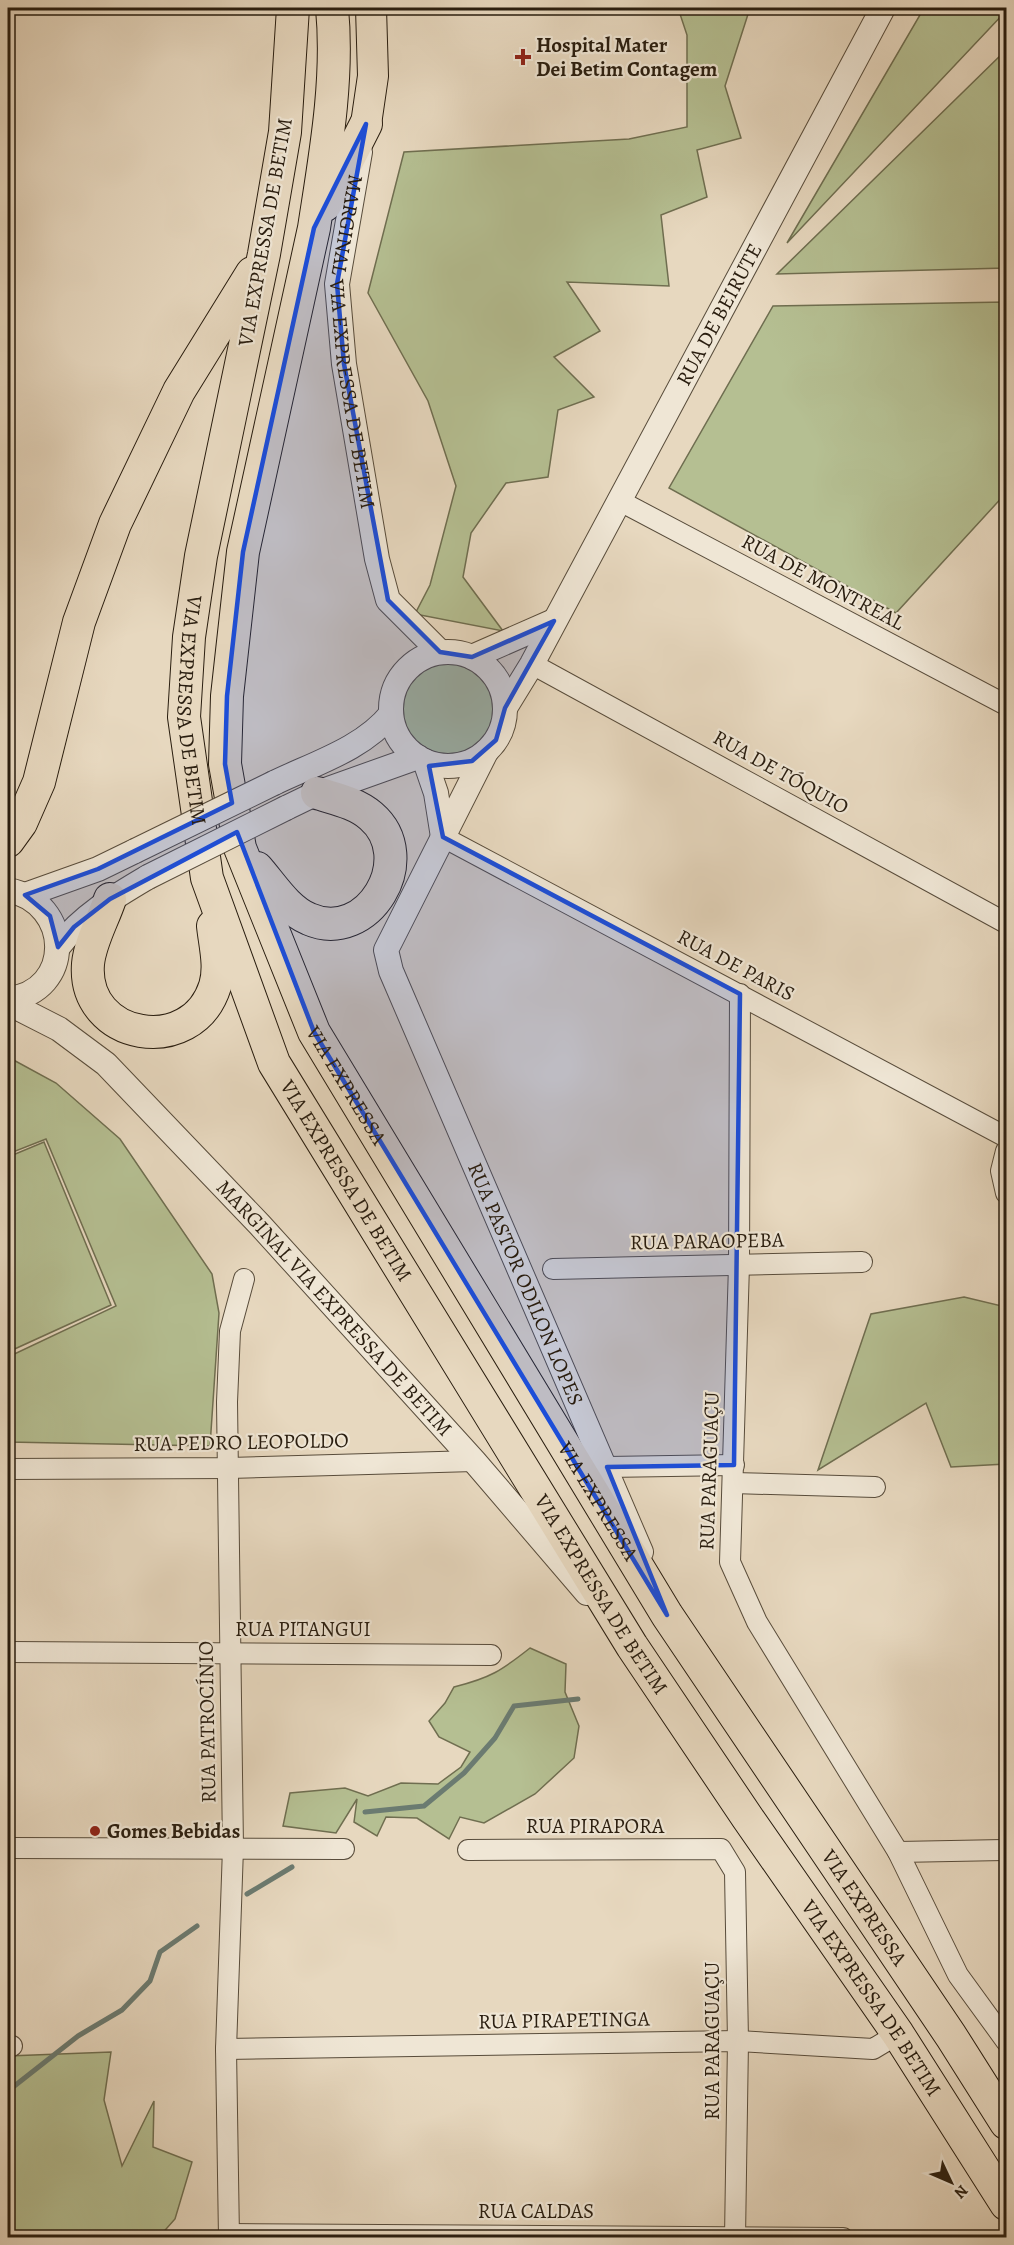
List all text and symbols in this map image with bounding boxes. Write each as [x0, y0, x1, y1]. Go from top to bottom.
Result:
place label: Hospital Mater Dei Betim Contagem [536, 31, 718, 83]
marker: Hospital Mater Dei Betim Contagem [514, 48, 532, 66]
street label: VIA EXPRESSA DE BETIM [231, 116, 299, 349]
street label: MARGINAL VIA EXPRESSA DE BETIM [323, 172, 382, 511]
street label: RUA DE BEIRUTE [670, 238, 768, 391]
street label: RUA DE MONTREAL [737, 527, 910, 637]
street label: VIA EXPRESSA DE BETIM [170, 592, 213, 827]
street label: RUA DE TÓQUIO [708, 723, 854, 821]
street label: RUA DE PARIS [672, 922, 800, 1008]
street label: VIA EXPRESSA [299, 1020, 393, 1151]
street label: VIA EXPRESSA DE BETIM [273, 1074, 419, 1287]
street label: RUA PASTOR ODILON LOPES [461, 1158, 590, 1410]
street label: MARGINAL VIA EXPRESSA DE BETIM [210, 1174, 459, 1442]
street label: RUA PARAOPEBA [630, 1226, 785, 1256]
street label: RUA PARAGUAÇU [692, 1391, 726, 1551]
street label: RUA PEDRO LEOPOLDO [133, 1426, 349, 1458]
street label: VIA EXPRESSA [551, 1436, 645, 1566]
street label: VIA EXPRESSA DE BETIM [527, 1488, 675, 1700]
street label: RUA PITANGUI [235, 1615, 371, 1643]
street label: RUA PATROCÍNIO [192, 1641, 222, 1803]
street label: RUA PIRAPORA [526, 1812, 665, 1840]
place label: Gomes Bebidas [107, 1817, 240, 1845]
marker: Gomes Bebidas [88, 1824, 102, 1838]
street label: VIA EXPRESSA [815, 1843, 914, 1972]
street label: VIA EXPRESSA DE BETIM [794, 1894, 948, 2102]
street label: RUA PARAGUAÇU [698, 1962, 726, 2120]
street label: RUA PIRAPETINGA [478, 2004, 651, 2035]
north arrow [921, 2152, 981, 2212]
text: N [949, 2180, 973, 2204]
street label: RUA CALDAS [478, 2197, 594, 2225]

